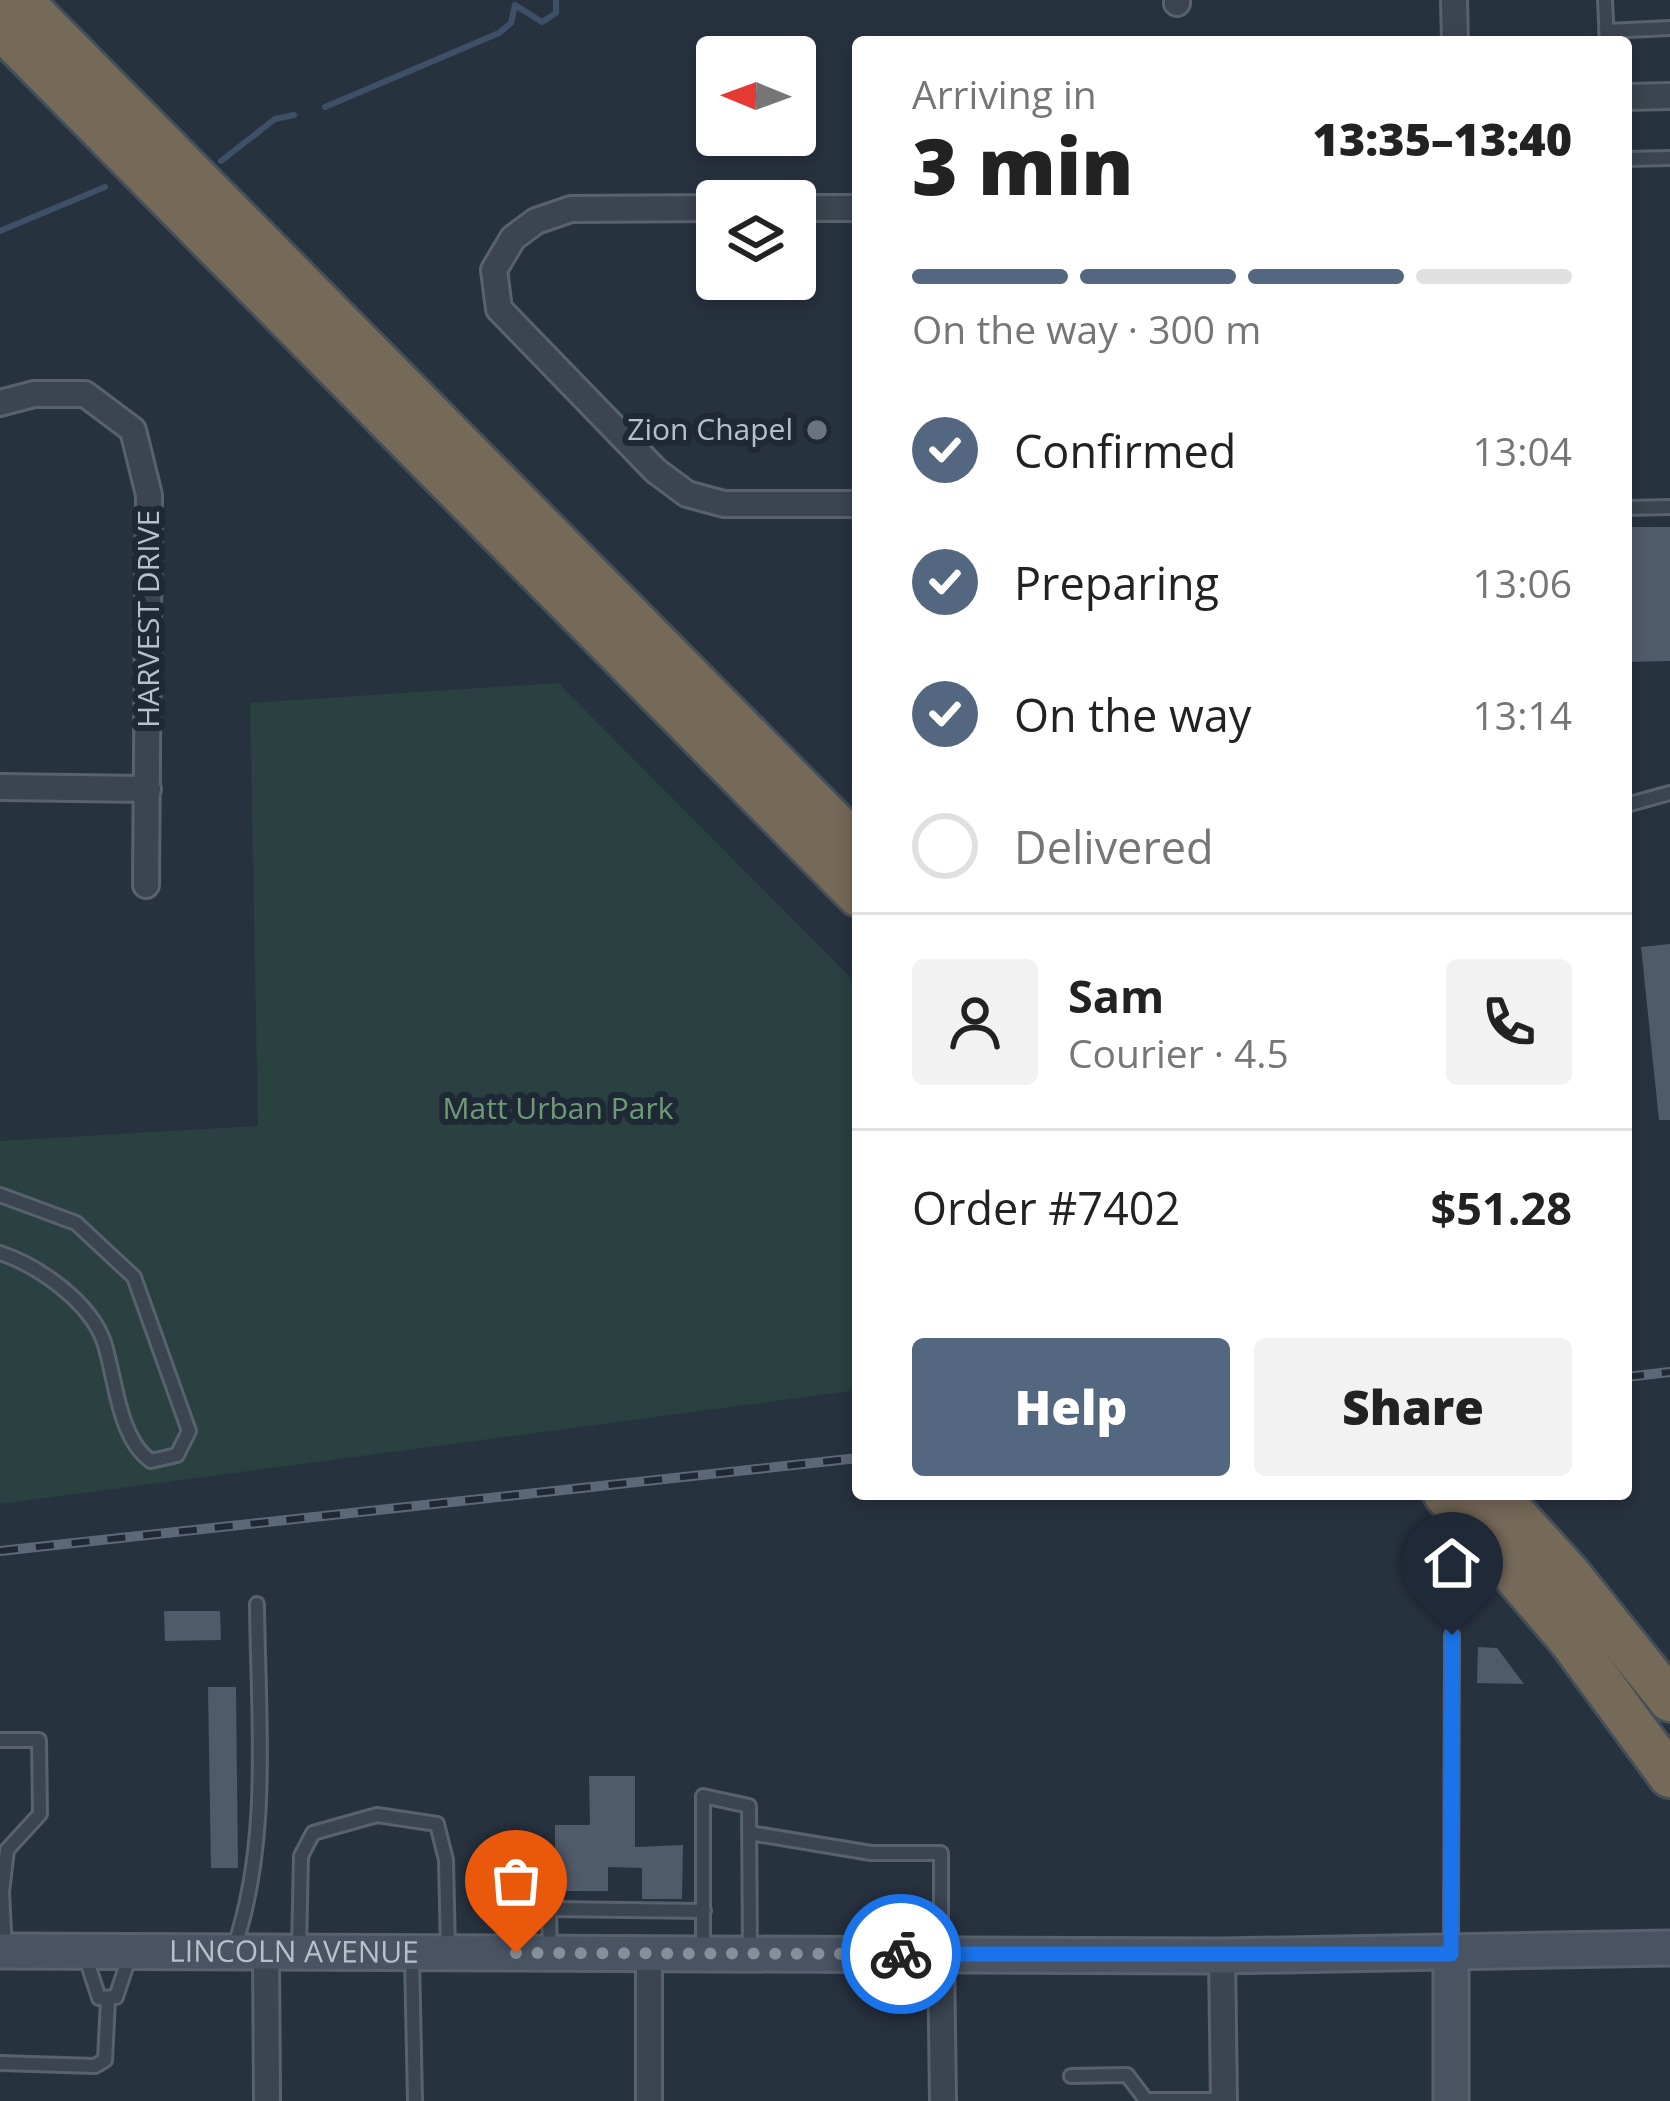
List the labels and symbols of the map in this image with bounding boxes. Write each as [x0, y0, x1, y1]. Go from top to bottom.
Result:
north arrow [696, 36, 816, 156]
place label: Zion Chapel [627, 408, 793, 449]
marker: Zion Chapel [804, 417, 830, 443]
street label: HARVEST DRIVE [127, 510, 168, 728]
park label: Matt Urban Park [443, 1087, 674, 1128]
pin [1401, 1512, 1503, 1635]
pin [465, 1830, 567, 1953]
courier [841, 1894, 961, 2014]
street label: LINCOLN AVENUE [169, 1930, 419, 1972]

